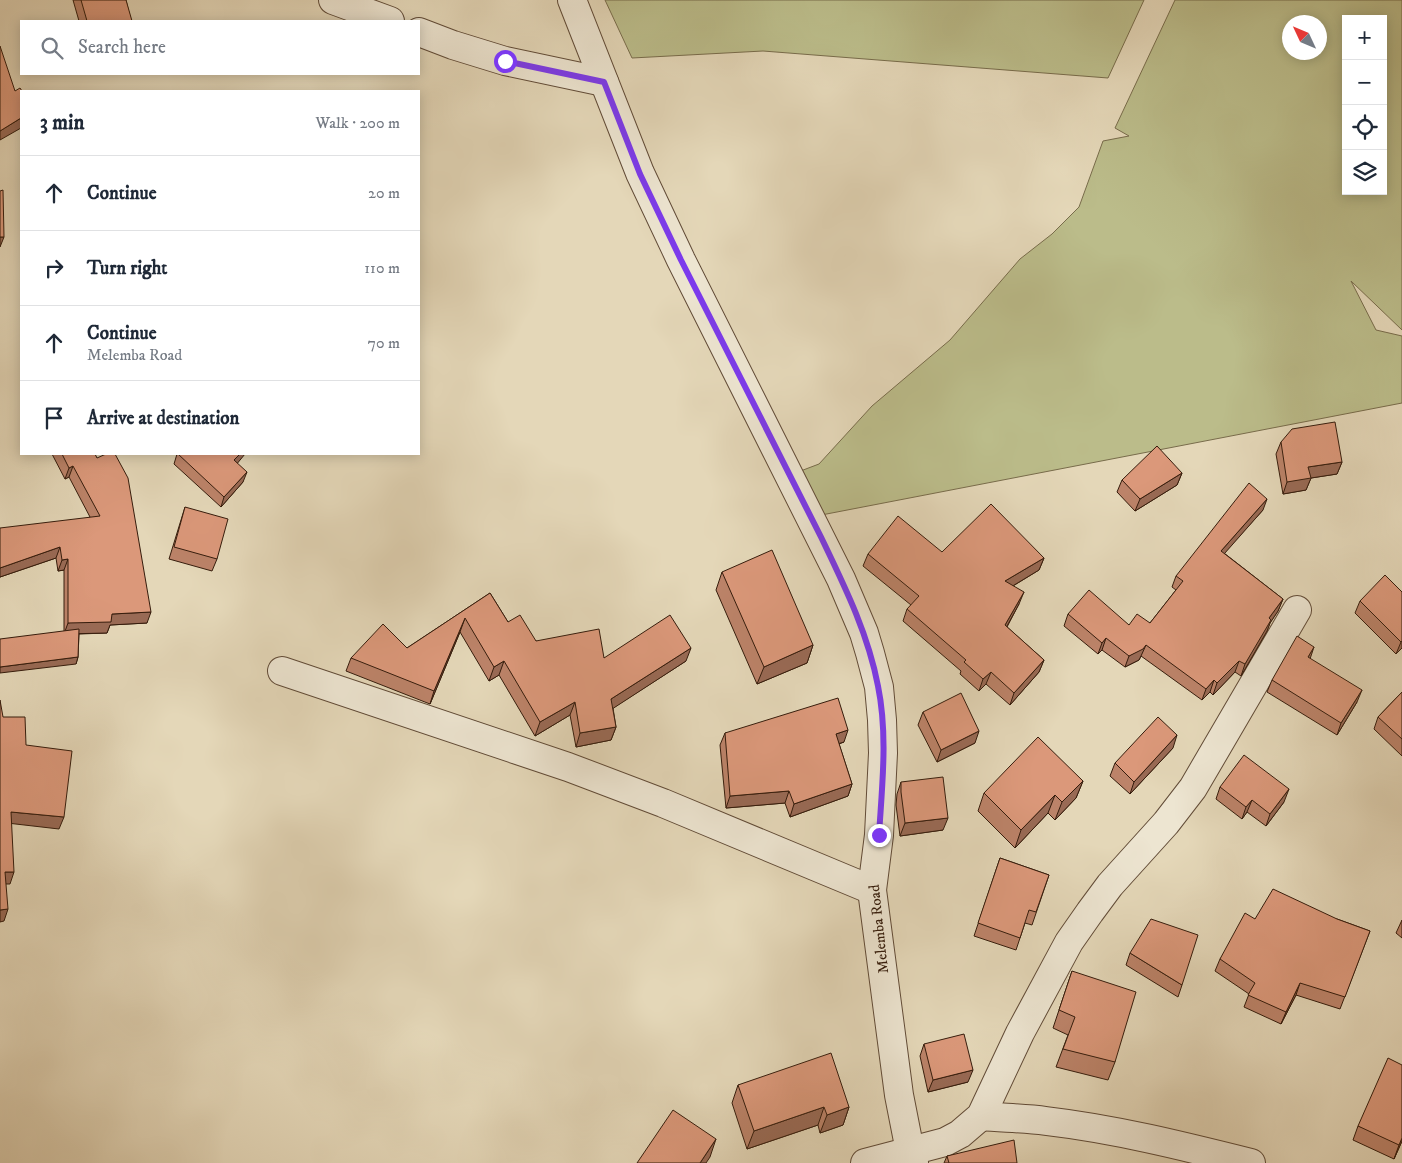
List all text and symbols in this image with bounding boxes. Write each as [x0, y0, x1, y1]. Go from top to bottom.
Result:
north arrow [1282, 15, 1327, 60]
map controls [1342, 15, 1387, 195]
button: + [1342, 15, 1387, 60]
search box [20, 20, 420, 75]
icon: search [38, 34, 66, 62]
text: Search here [78, 36, 166, 59]
route start [494, 50, 517, 73]
button: − [1342, 60, 1387, 105]
button: locate [1342, 105, 1387, 150]
text: 3 min [40, 110, 85, 136]
text: Walk · 200 m [316, 113, 400, 133]
button: layers [1342, 150, 1387, 195]
icon: ahead [40, 179, 68, 207]
text: Continue [87, 182, 157, 205]
text: 20 m [368, 183, 400, 203]
icon: right [40, 254, 68, 282]
text: Turn right [87, 257, 167, 280]
text: 110 m [364, 258, 400, 278]
text: Continue [87, 322, 157, 345]
icon: ahead [40, 329, 68, 357]
text: 70 m [368, 333, 400, 353]
text: Melemba Road [87, 345, 182, 365]
icon: arrive [40, 404, 68, 432]
text: Arrive at destination [87, 407, 239, 430]
route end [868, 824, 891, 847]
street label: Melemba Road [865, 883, 893, 974]

